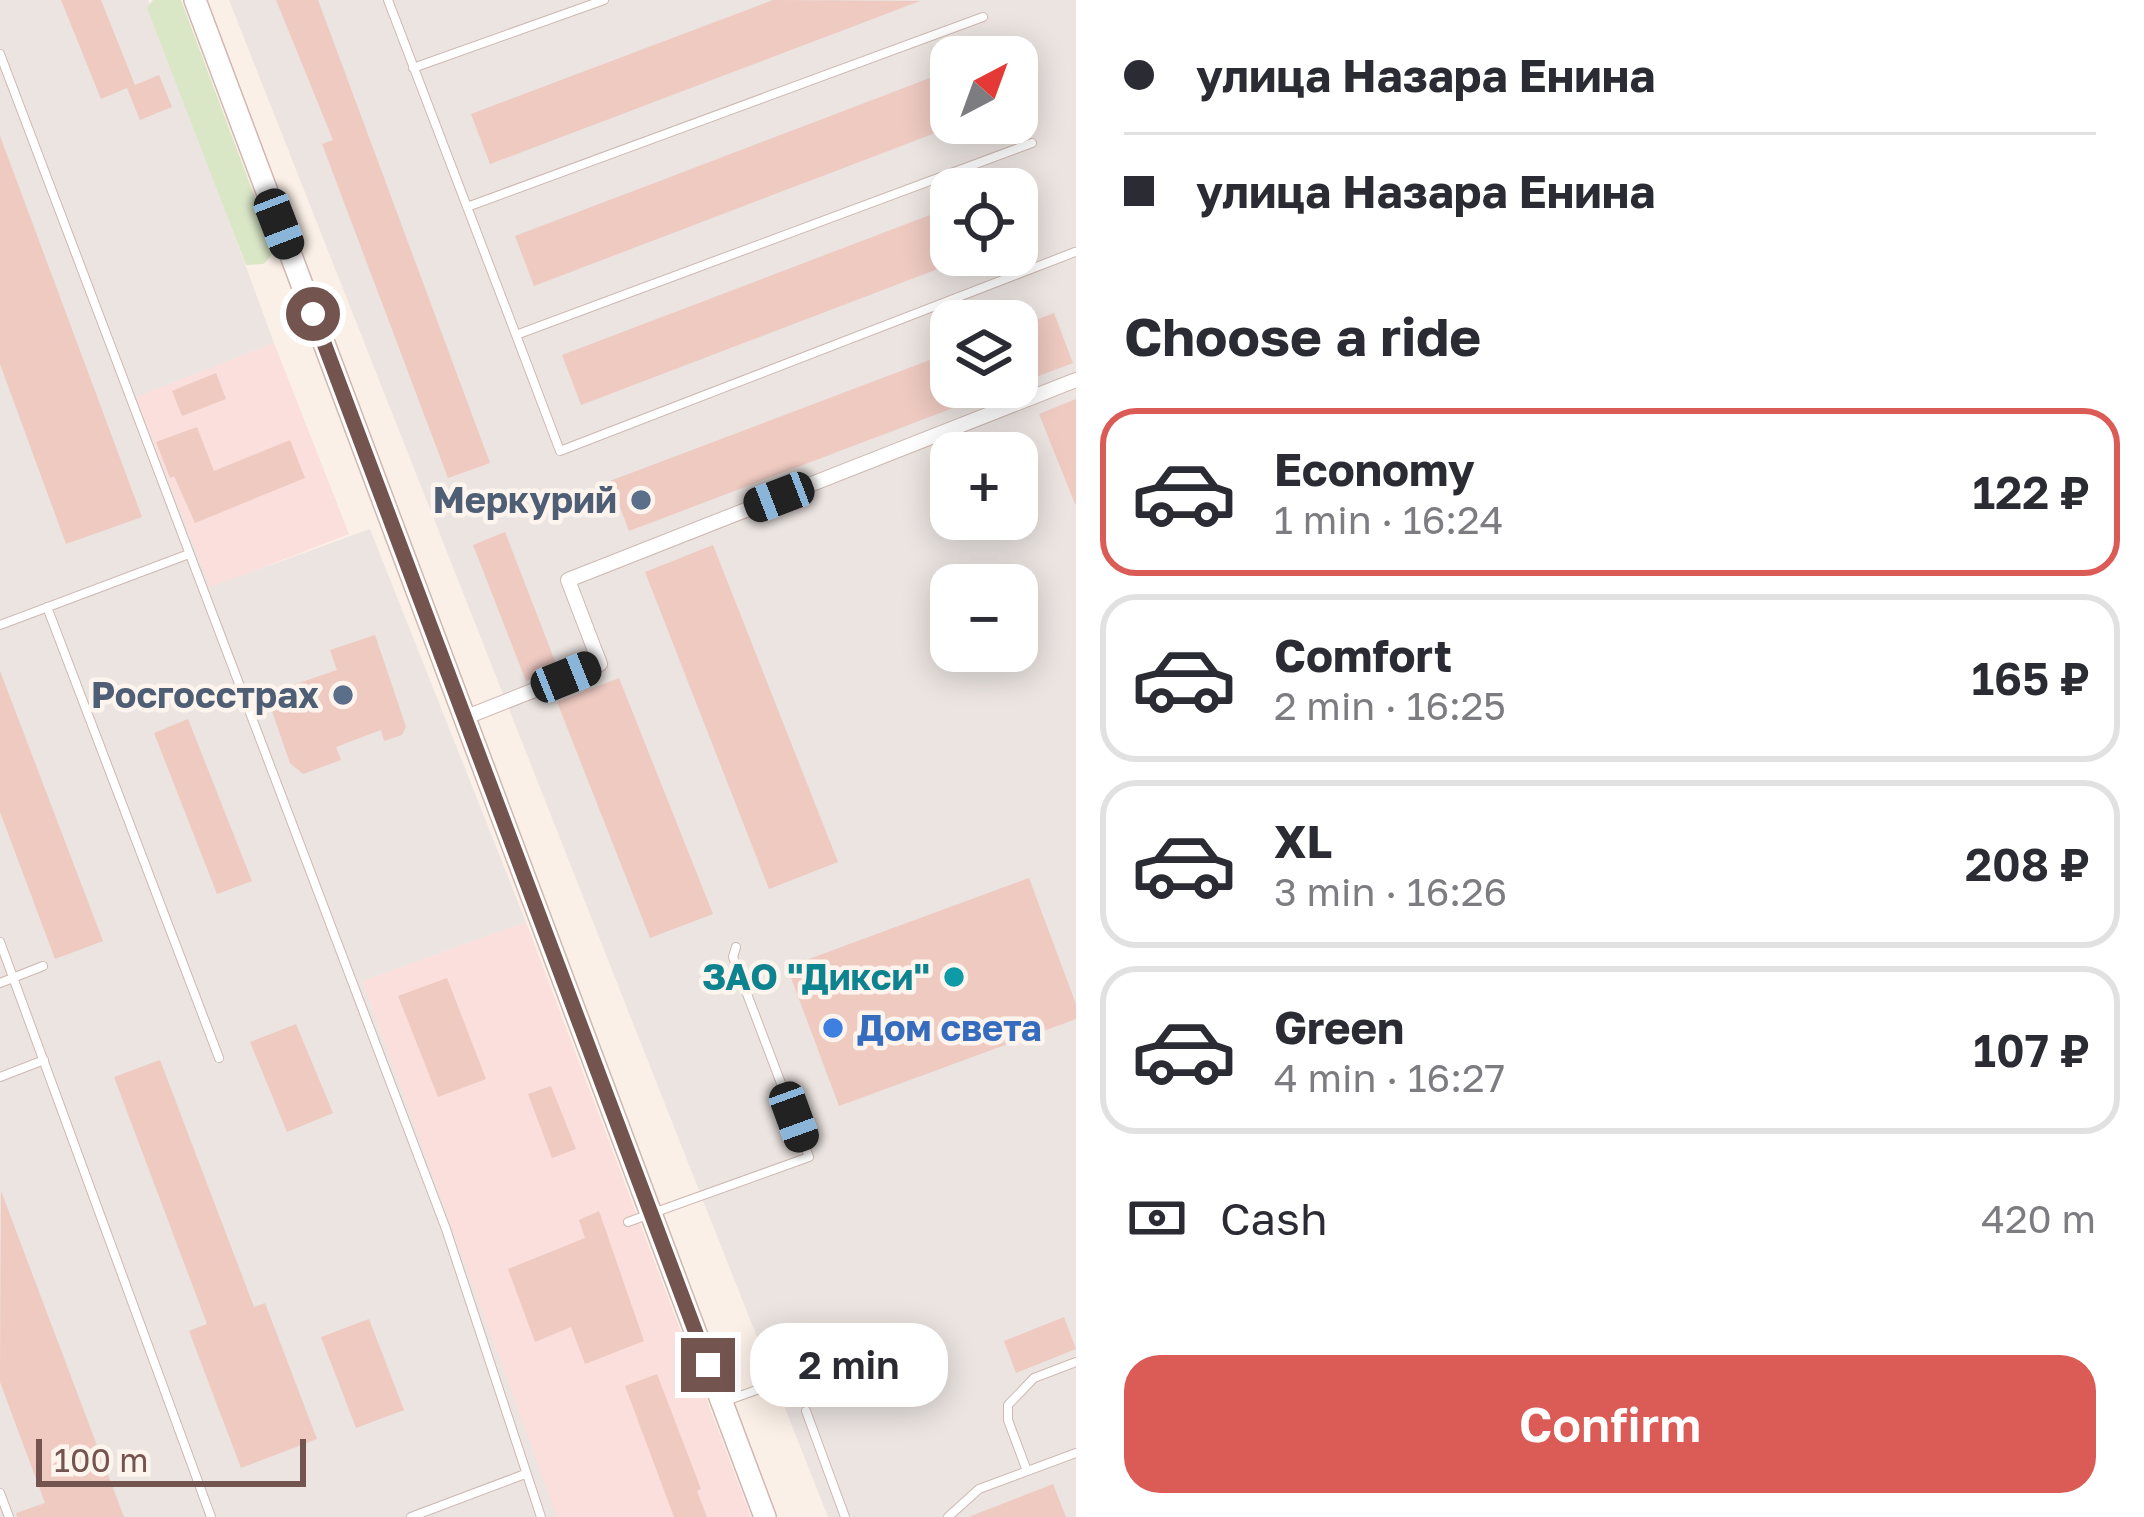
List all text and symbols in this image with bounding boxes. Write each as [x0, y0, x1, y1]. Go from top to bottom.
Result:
north arrow [930, 36, 1038, 144]
map controls [930, 36, 1038, 672]
text: улица Назара Енина [1196, 48, 1655, 102]
text: улица Назара Енина [1196, 164, 1655, 218]
button: locate [930, 168, 1038, 276]
car [249, 184, 309, 264]
route start [286, 287, 340, 341]
button: layers [930, 300, 1038, 408]
text: Choose a ride [1124, 303, 1481, 368]
button: + [930, 432, 1038, 540]
icon: car [1130, 438, 1238, 546]
text: Economy [1274, 442, 1475, 496]
text: 122 ₽ [1973, 465, 2090, 519]
car [739, 467, 819, 527]
place label: Меркурий [433, 478, 617, 521]
marker: Меркурий [628, 487, 654, 513]
text: 1 min · 16:24 [1274, 496, 1503, 543]
button: − [930, 564, 1038, 672]
icon: car [1130, 624, 1238, 732]
text: Comfort [1274, 628, 1452, 682]
car [526, 647, 606, 707]
text: 165 ₽ [1971, 651, 2090, 705]
place label: Росгосстрах [91, 673, 319, 716]
marker: Росгосстрах [330, 682, 356, 708]
text: 2 min · 16:25 [1274, 682, 1506, 729]
icon: car [1130, 810, 1238, 918]
text: XL [1274, 814, 1332, 868]
text: 208 ₽ [1965, 837, 2090, 891]
text: 3 min · 16:26 [1274, 868, 1507, 915]
place label: ЗАО "Дикси" [702, 955, 930, 998]
marker: ЗАО "Дикси" [941, 964, 967, 990]
icon: car [1130, 996, 1238, 1104]
text: Green [1274, 1000, 1404, 1054]
place label: Дом света [857, 1006, 1042, 1049]
marker: Дом света [820, 1015, 846, 1041]
text: 107 ₽ [1973, 1023, 2090, 1077]
text: 4 min · 16:27 [1274, 1054, 1505, 1101]
car [765, 1077, 823, 1157]
icon: cash [1124, 1185, 1190, 1251]
text: Cash [1220, 1191, 1328, 1245]
text: 420 m [1981, 1195, 2096, 1242]
callout: 2 min [750, 1323, 948, 1407]
route end [681, 1338, 735, 1392]
text: 2 min [798, 1341, 900, 1388]
button: Confirm [1124, 1355, 2096, 1493]
scale bar [36, 1433, 306, 1486]
text: 100 m [54, 1440, 148, 1479]

